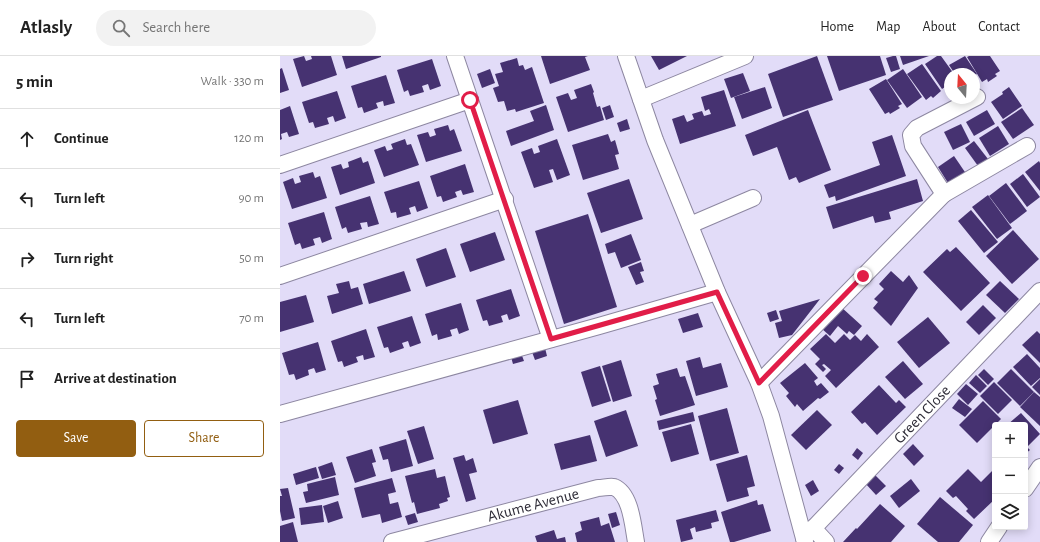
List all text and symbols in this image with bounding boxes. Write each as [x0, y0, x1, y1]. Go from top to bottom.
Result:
search box [96, 10, 376, 46]
icon: search [110, 17, 132, 39]
text: Atlasly [20, 18, 72, 37]
text: Search here [142, 20, 210, 35]
text: Home [820, 20, 854, 34]
text: Map [876, 20, 900, 34]
text: About [922, 20, 956, 34]
text: Contact [978, 20, 1020, 34]
north arrow [944, 68, 980, 104]
text: 5 min [16, 73, 53, 90]
text: Walk · 330 m [201, 75, 264, 88]
route start [461, 91, 479, 109]
icon: ahead [16, 128, 38, 150]
text: Continue [54, 131, 109, 146]
text: 120 m [234, 132, 264, 145]
icon: left [16, 188, 38, 210]
text: Turn left [54, 191, 105, 206]
text: 90 m [238, 192, 264, 205]
icon: right [16, 248, 38, 270]
text: Turn right [54, 251, 113, 266]
text: 50 m [239, 252, 264, 265]
route end [854, 267, 872, 285]
icon: left [16, 308, 38, 330]
text: Turn left [54, 311, 105, 326]
text: 70 m [239, 312, 264, 325]
icon: arrive [16, 368, 38, 390]
text: Arrive at destination [54, 371, 177, 386]
street label: Green Close [891, 382, 953, 446]
button: Save [16, 420, 136, 457]
button: Share [144, 420, 264, 457]
map controls [992, 422, 1028, 530]
button: + [992, 422, 1028, 458]
button: − [992, 458, 1028, 494]
street label: Akume Avenue [486, 485, 581, 525]
button: layers [992, 494, 1028, 530]

